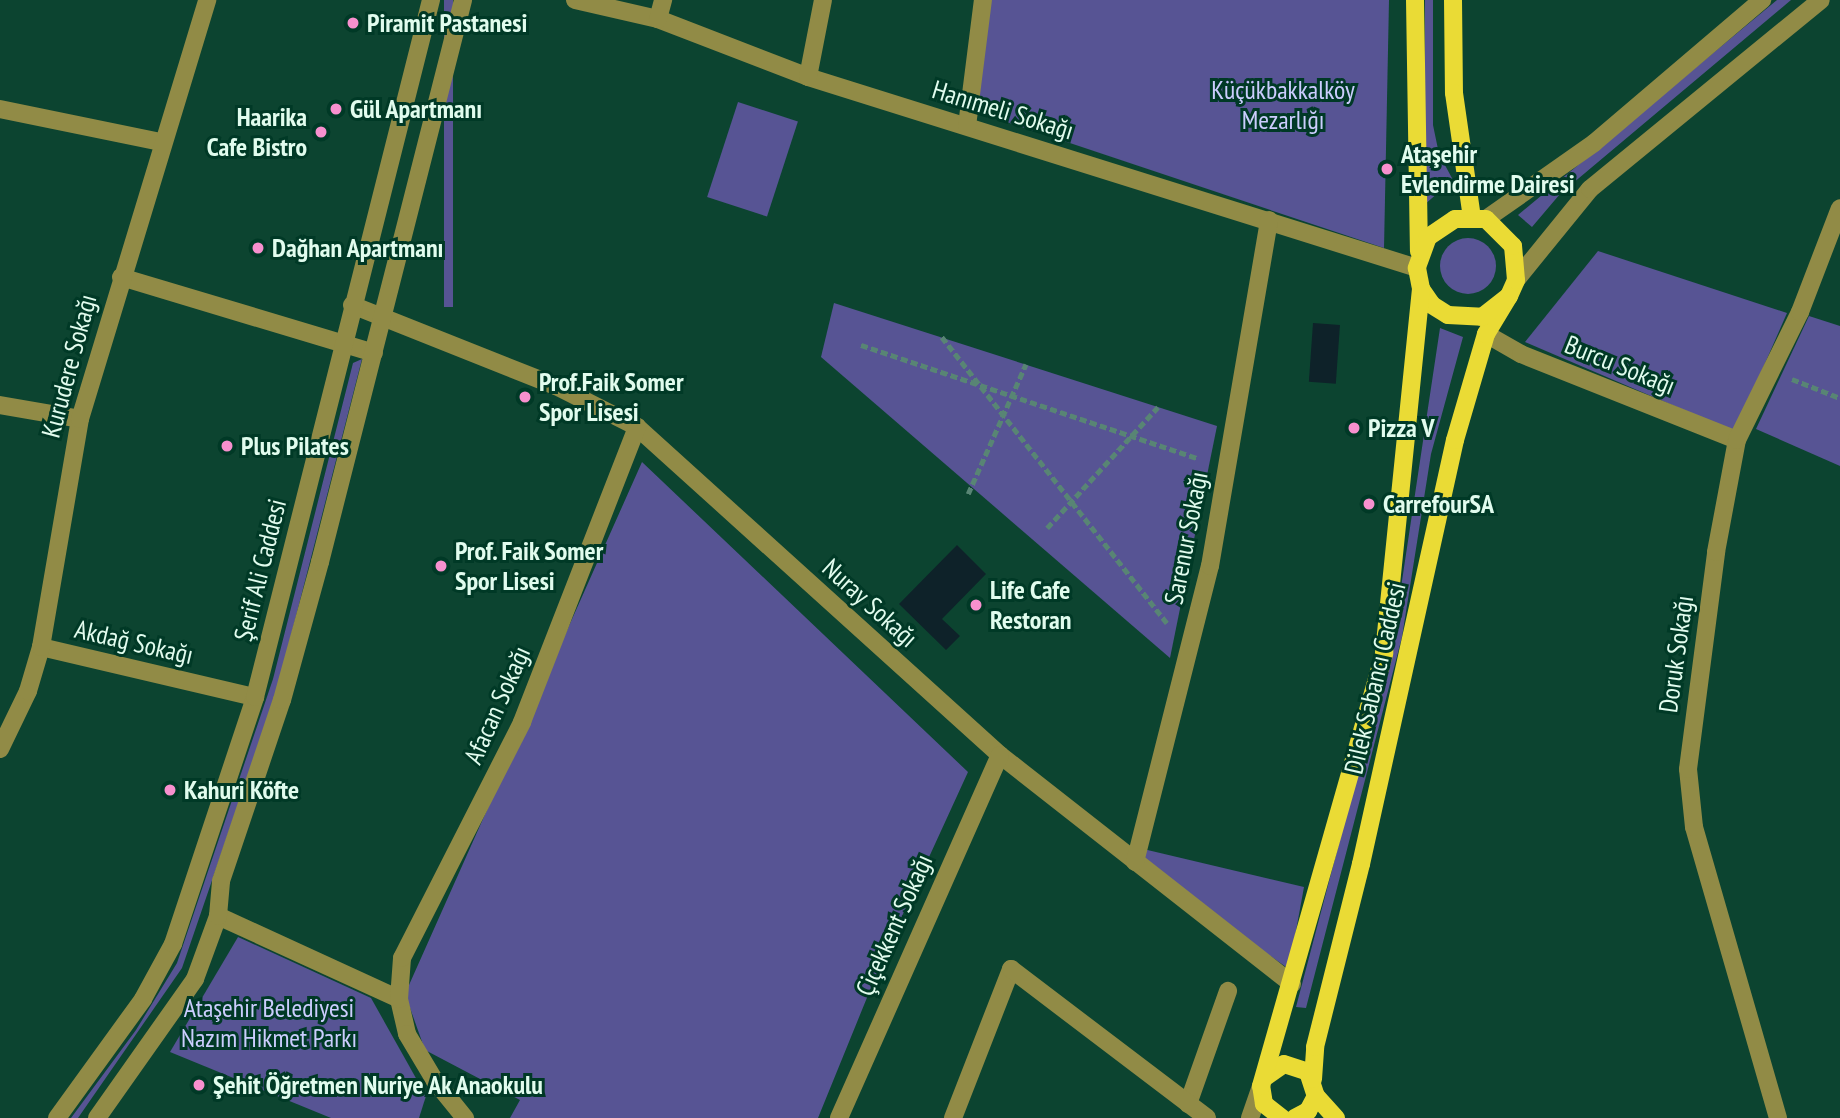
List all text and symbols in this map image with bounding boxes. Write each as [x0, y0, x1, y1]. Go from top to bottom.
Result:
place label: Piramit Pastanesi [367, 7, 527, 39]
marker: Piramit Pastanesi [345, 15, 361, 31]
street label: Hanımeli Sokağı [929, 74, 1077, 146]
park label: Küçükbakkalköy Mezarlığı [1211, 74, 1355, 136]
place label: Gül Apartmanı [350, 93, 483, 125]
place label: Haarika Cafe Bistro [207, 101, 307, 162]
marker: Gül Apartmanı [328, 101, 344, 117]
marker: Haarika Cafe Bistro [313, 124, 329, 140]
place label: Ataşehir Evlendirme Dairesi [1401, 138, 1575, 200]
marker: Ataşehir Evlendirme Dairesi [1379, 161, 1395, 177]
place label: Dağhan Apartmanı [272, 232, 444, 264]
marker: Dağhan Apartmanı [250, 240, 266, 256]
street label: Kurudere Sokağı [35, 291, 103, 441]
street label: Burcu Sokağı [1560, 329, 1680, 401]
place label: Prof.Faik Somer Spor Lisesi [539, 366, 684, 428]
marker: Prof.Faik Somer Spor Lisesi [517, 389, 533, 405]
place label: Pizza V [1368, 412, 1435, 444]
marker: Pizza V [1346, 420, 1362, 436]
place label: Plus Pilates [241, 430, 349, 462]
marker: Plus Pilates [219, 438, 235, 454]
street label: Sarenur Sokağı [1158, 469, 1214, 607]
place label: CarrefourSA [1383, 488, 1494, 520]
street label: Şerif Ali Caddesi [227, 495, 293, 645]
marker: CarrefourSA [1361, 496, 1377, 512]
place label: Prof. Faik Somer Spor Lisesi [455, 535, 606, 596]
street label: Nuray Sokağı [816, 552, 924, 654]
marker: Prof. Faik Somer Spor Lisesi [433, 558, 449, 574]
place label: Life Cafe Restoran [990, 574, 1071, 636]
street label: Dilek Sabancı Caddesi [1338, 579, 1412, 777]
street label: Doruk Sokağı [1652, 593, 1700, 715]
marker: Life Cafe Restoran [968, 597, 984, 613]
street label: Akdağ Sokağı [72, 613, 196, 671]
street label: Afacan Sokağı [457, 641, 537, 769]
place label: Kahuri Köfte [184, 774, 299, 806]
marker: Kahuri Köfte [162, 782, 178, 798]
street label: Çiçekkent Sokağı [849, 849, 939, 1001]
park label: Ataşehir Belediyesi Nazım Hikmet Parkı [181, 992, 357, 1054]
place label: Şehit Öğretmen Nuriye Ak Anaokulu [213, 1069, 546, 1101]
marker: Şehit Öğretmen Nuriye Ak Anaokulu [191, 1077, 207, 1093]

